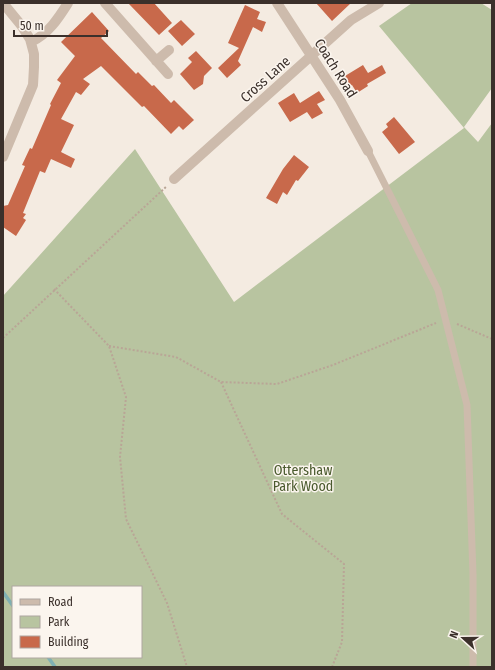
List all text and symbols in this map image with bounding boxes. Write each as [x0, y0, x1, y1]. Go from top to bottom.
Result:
scale bar [14, 12, 107, 38]
text: 50 m [20, 19, 44, 33]
street label: Coach Road [311, 36, 360, 101]
street label: Cross Lane [237, 53, 294, 106]
park label: Ottershaw Park Wood [273, 462, 333, 495]
legend [12, 586, 142, 658]
text: Road [48, 595, 73, 609]
text: Park [48, 615, 70, 629]
north arrow [443, 618, 483, 658]
text: N [447, 629, 461, 640]
text: Building [48, 635, 89, 649]

